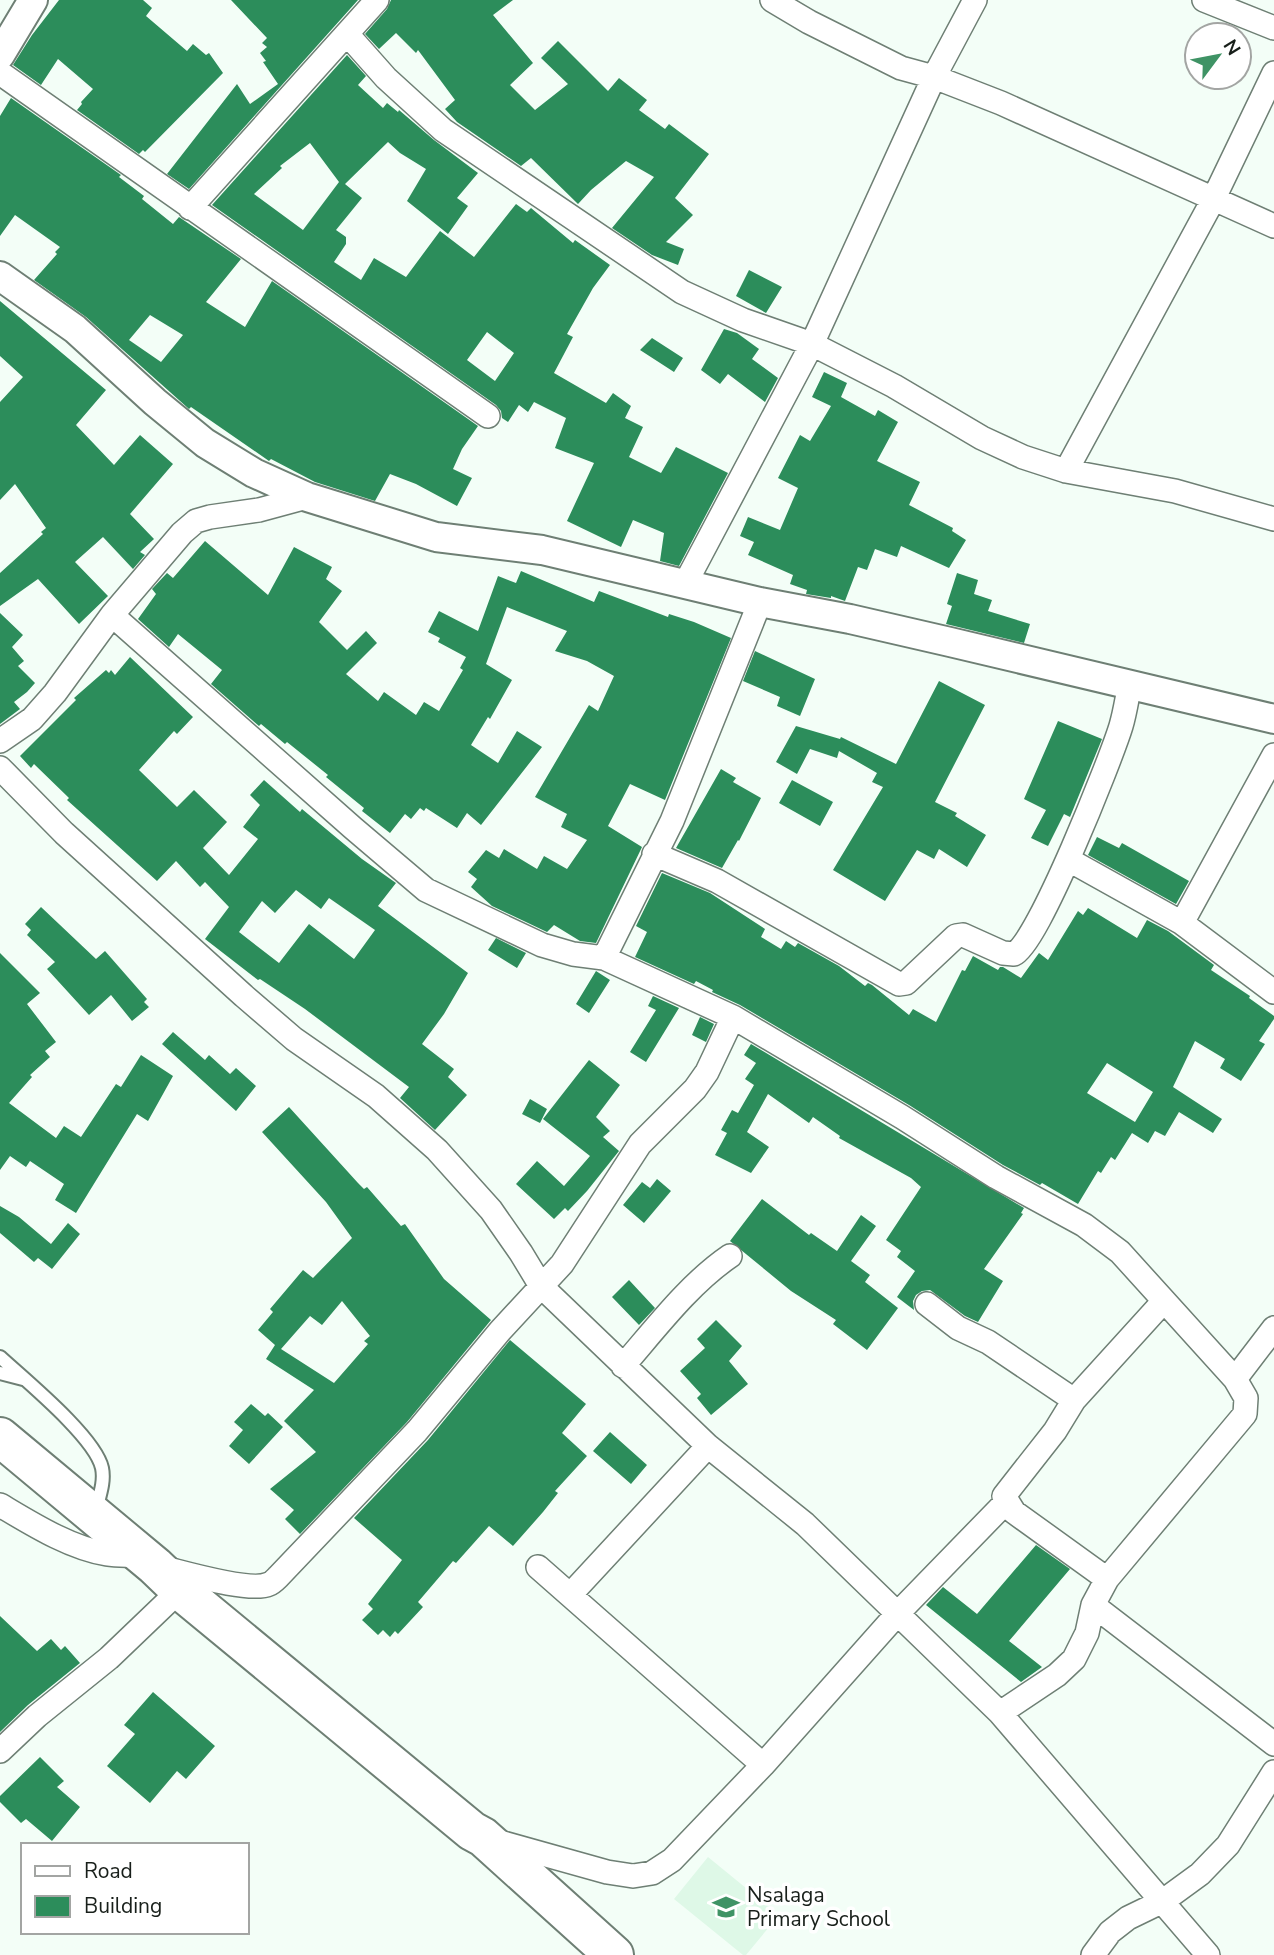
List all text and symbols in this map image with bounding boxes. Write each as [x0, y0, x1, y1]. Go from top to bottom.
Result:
north arrow [1183, 21, 1253, 91]
text: N [1217, 35, 1246, 60]
legend [21, 1843, 248, 1934]
text: Road [84, 1857, 133, 1885]
place label: Nsalaga Primary School [747, 1881, 891, 1933]
text: Building [84, 1892, 162, 1920]
school or university icon: Nsalaga Primary School [711, 1892, 741, 1922]

